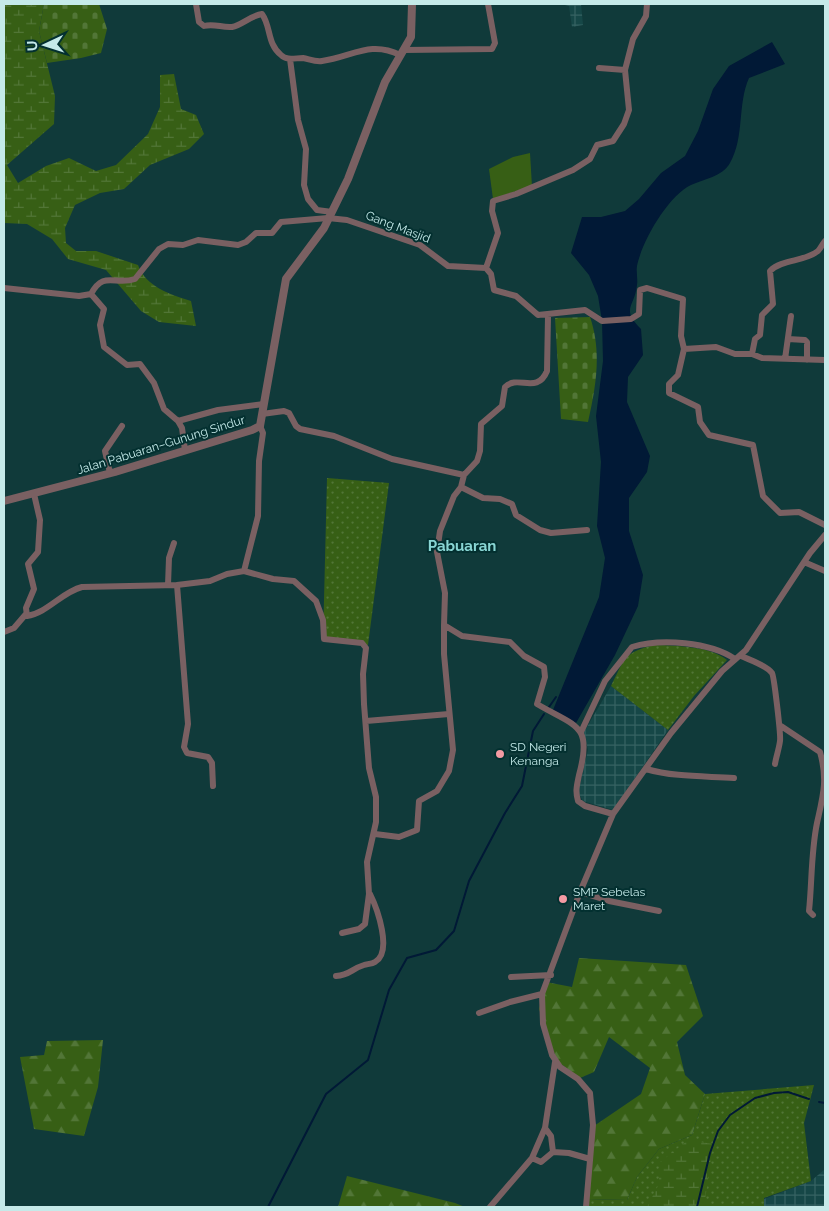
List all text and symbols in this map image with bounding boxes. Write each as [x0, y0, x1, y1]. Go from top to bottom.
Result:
north arrow [20, 20, 70, 70]
text: U [24, 40, 40, 52]
street label: Gang Masjid [364, 208, 432, 246]
street label: Jalan Pabuaran–Gunung Sindur [75, 413, 247, 477]
district label: Pabuaran [428, 537, 496, 555]
place label: SD Negeri Kenanga [510, 740, 566, 768]
marker: SD Negeri Kenanga [494, 748, 506, 760]
place label: SMP Sebelas Maret [573, 885, 646, 913]
marker: SMP Sebelas Maret [557, 893, 569, 905]

